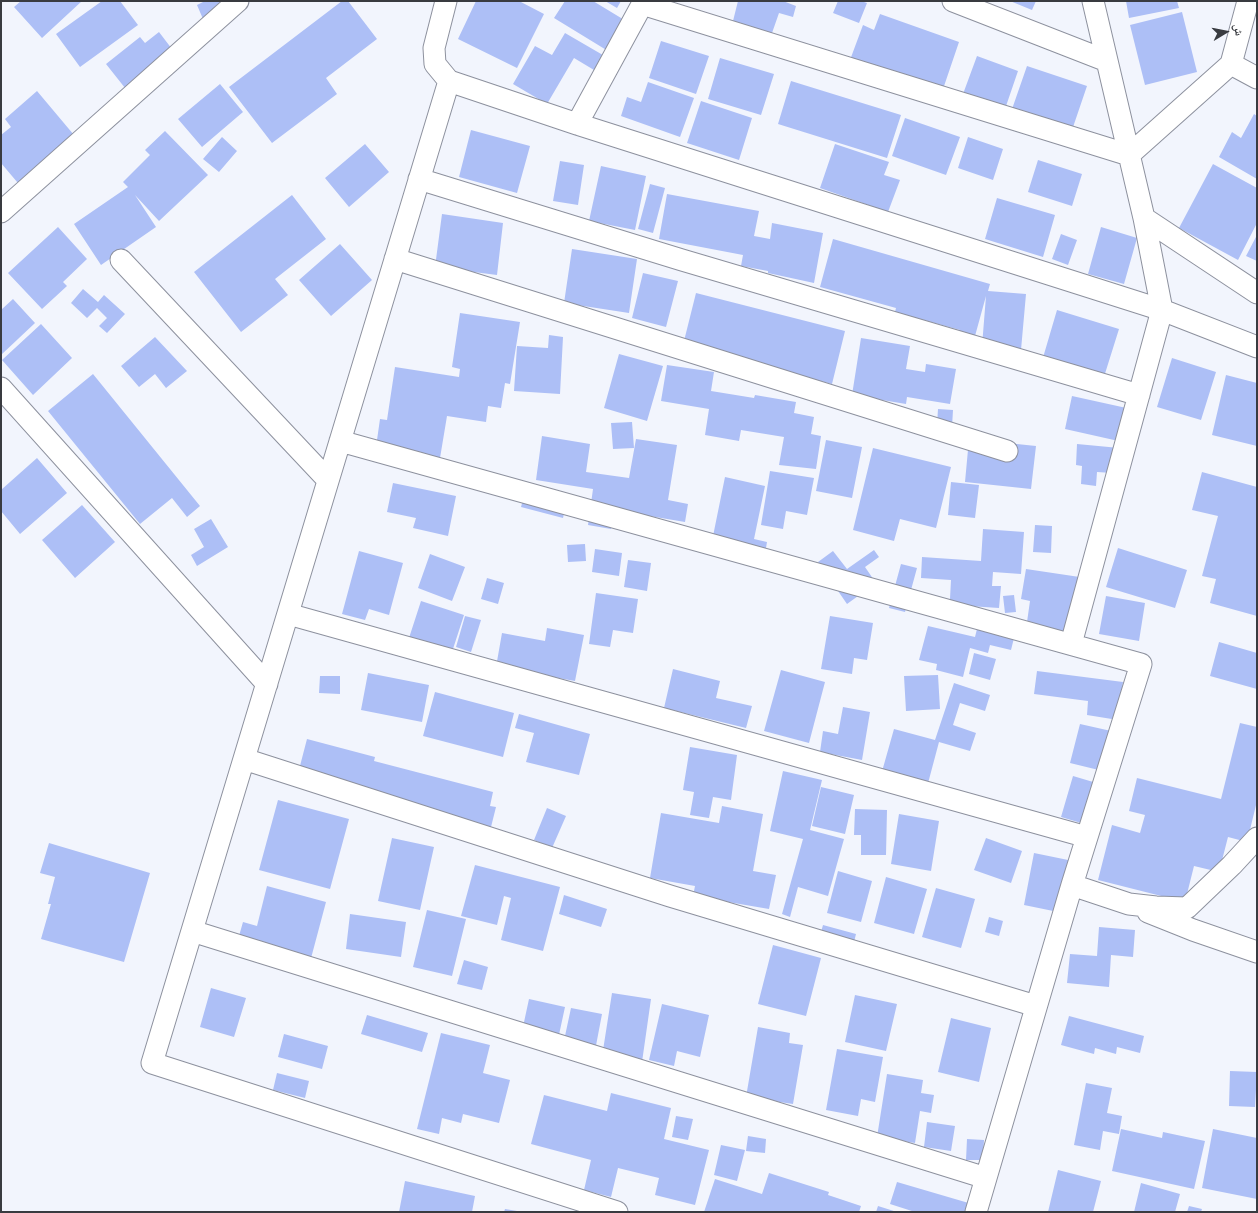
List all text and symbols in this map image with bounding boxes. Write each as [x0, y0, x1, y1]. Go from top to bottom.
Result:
north arrow [1206, 12, 1246, 52]
text: ش [1231, 23, 1246, 37]

